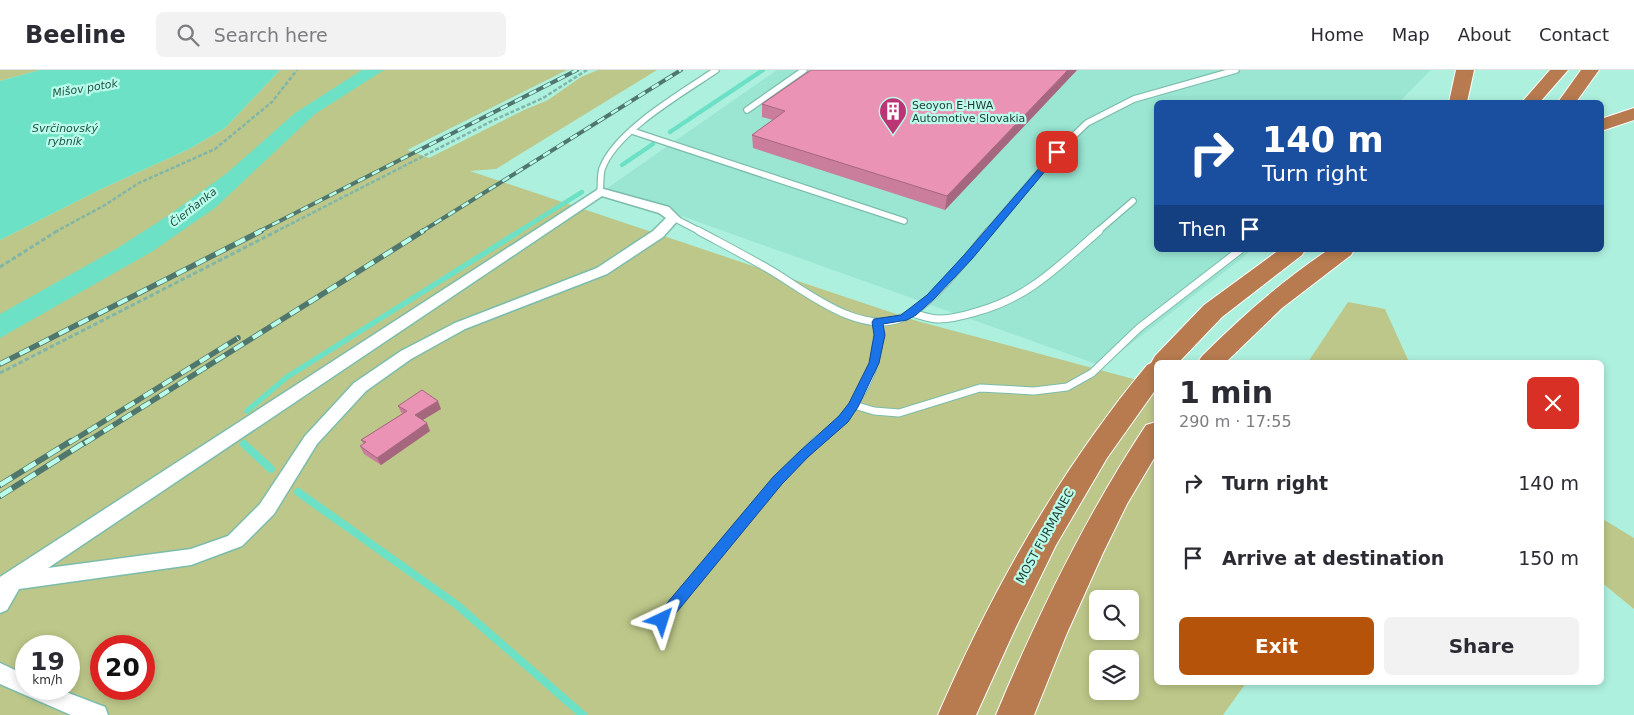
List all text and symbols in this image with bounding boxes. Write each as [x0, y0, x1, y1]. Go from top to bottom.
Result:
search box [156, 12, 506, 57]
text: Beeline [25, 21, 126, 49]
icon: search [174, 21, 202, 49]
text: Search here [214, 24, 328, 46]
text: Home [1311, 24, 1364, 45]
text: Map [1392, 24, 1430, 45]
text: About [1458, 24, 1511, 45]
text: Contact [1539, 24, 1609, 45]
water label: Mišov potok [51, 77, 119, 100]
building icon: Seoyon E-HWA Automotive Slovakia [878, 96, 908, 135]
place label: Seoyon E-HWA Automotive Slovakia [912, 99, 1025, 125]
icon: right [1179, 120, 1244, 185]
text: 140 m [1262, 120, 1384, 160]
water label: Svrčinovský rybník [32, 122, 98, 148]
pin [1036, 131, 1078, 173]
icon: arrive [1043, 138, 1071, 166]
text: Turn right [1262, 161, 1367, 186]
water label: Čierňanka [167, 185, 220, 230]
icon: arrive [1236, 215, 1264, 243]
text: Then [1179, 218, 1226, 240]
text: 1 min [1179, 375, 1273, 410]
button: close [1527, 377, 1579, 429]
text: 290 m · 17:55 [1179, 412, 1292, 431]
icon: right [1179, 469, 1207, 497]
text: Turn right [1222, 472, 1328, 494]
text: 140 m [1518, 472, 1579, 494]
street label: MOST FURMANEC [1013, 486, 1077, 586]
icon: arrive [1179, 544, 1207, 572]
text: Arrive at destination [1222, 547, 1444, 569]
text: 150 m [1518, 547, 1579, 569]
map controls [1089, 590, 1139, 700]
button: search [1089, 590, 1139, 640]
position arrow [635, 593, 687, 645]
button: Exit [1179, 617, 1374, 675]
button: Share [1384, 617, 1579, 675]
speed limit sign: 20 [90, 635, 155, 700]
text: 19 [30, 647, 65, 676]
button: layers [1089, 650, 1139, 700]
text: km/h [32, 673, 63, 687]

